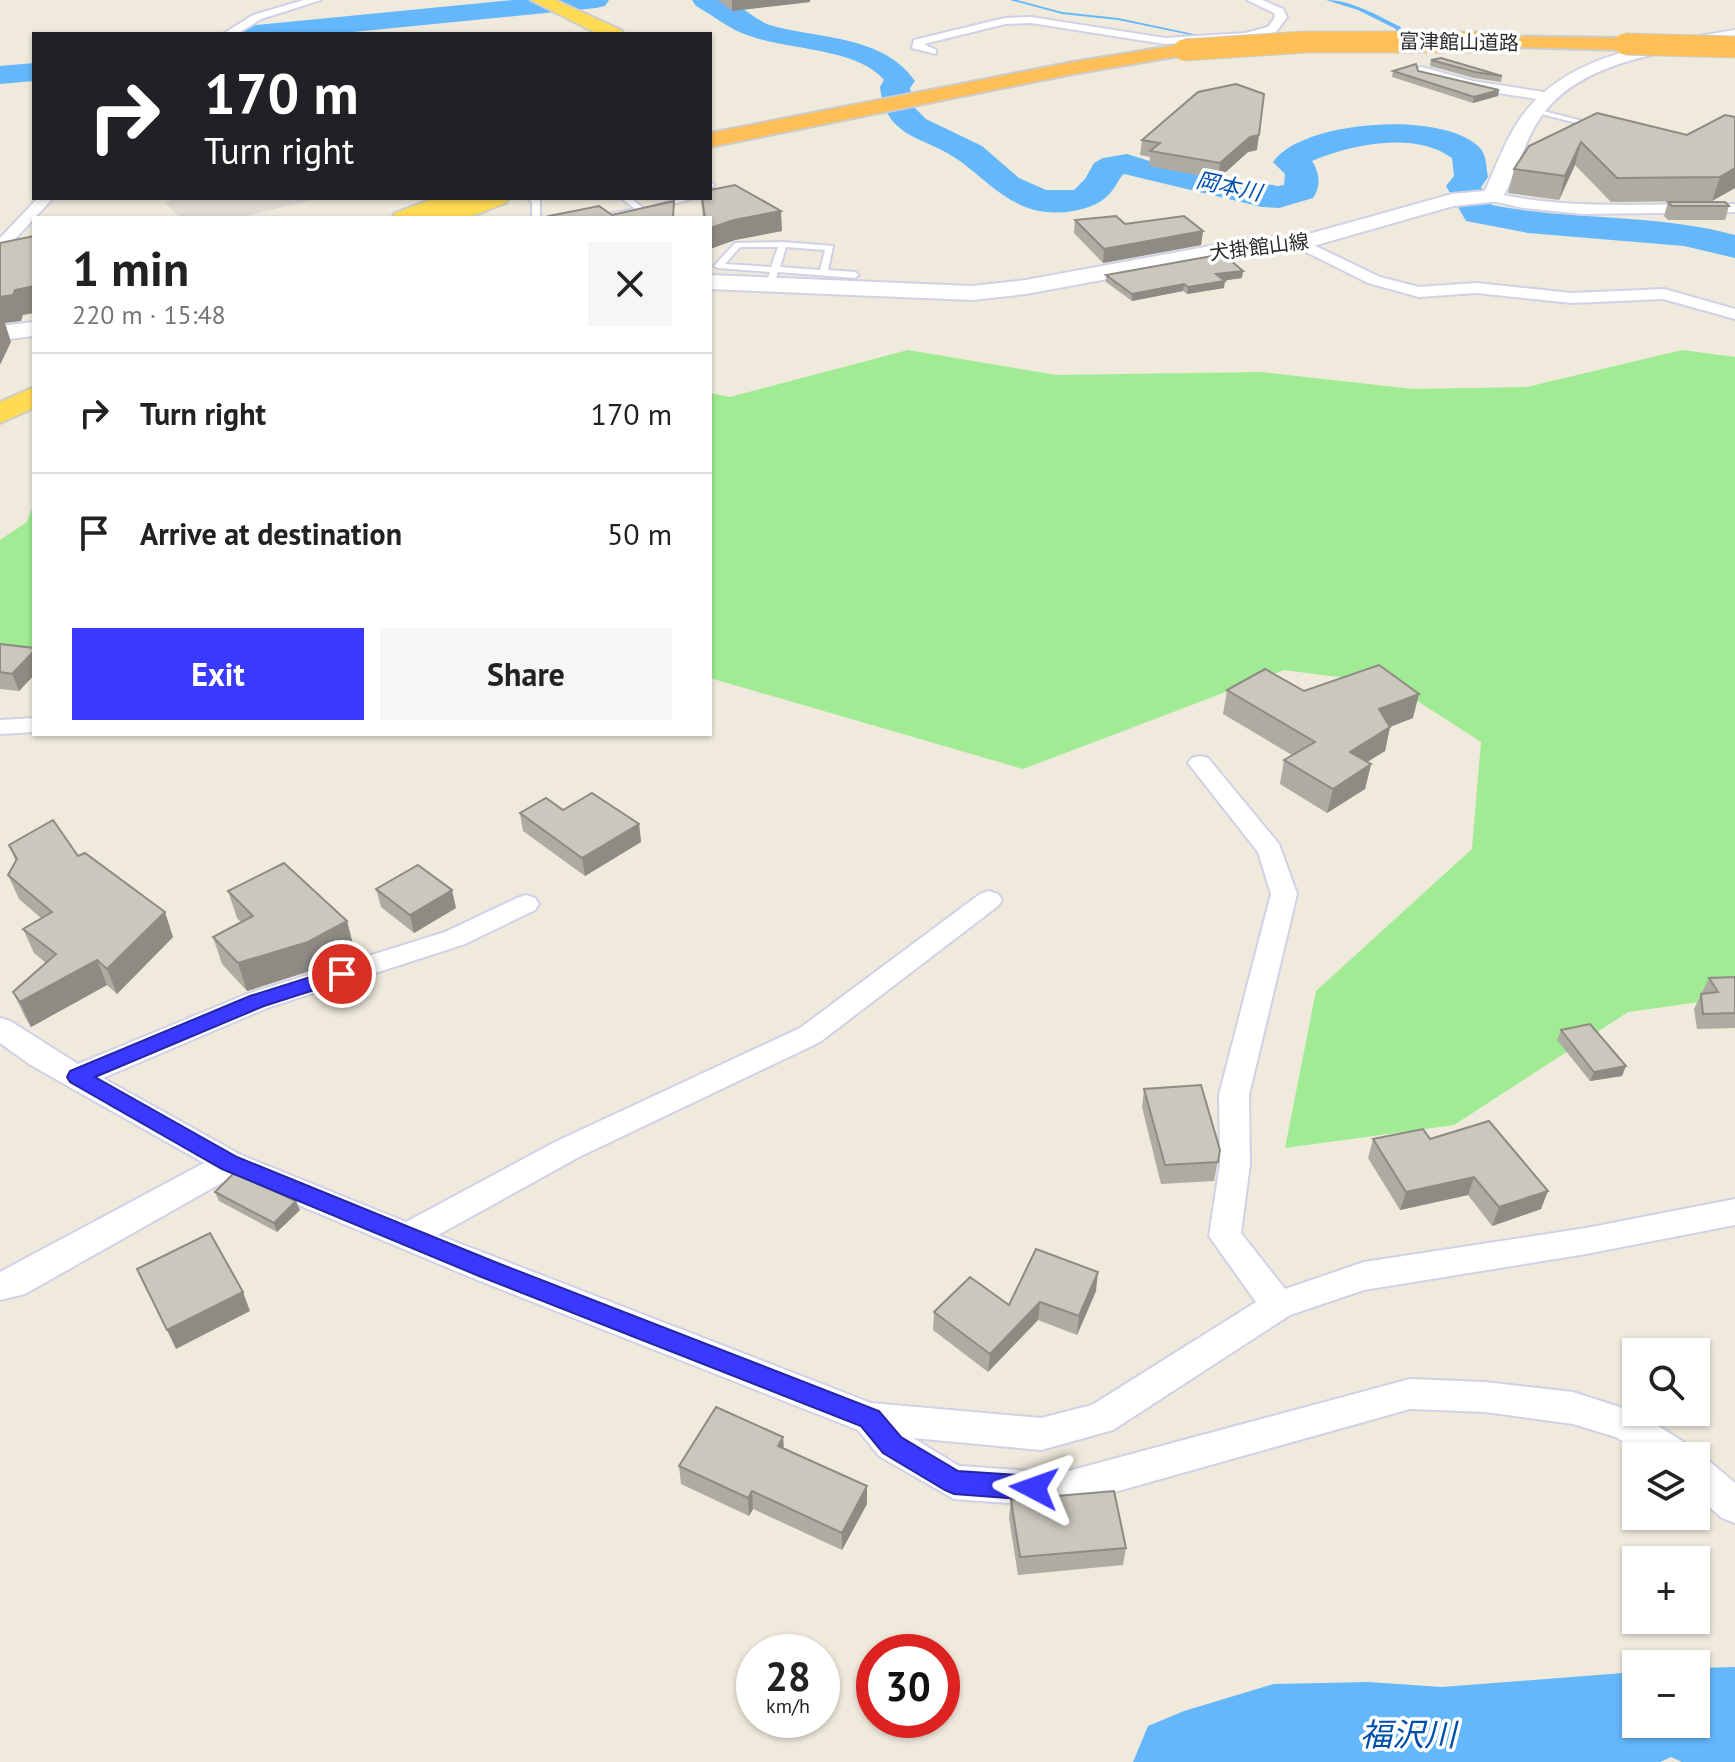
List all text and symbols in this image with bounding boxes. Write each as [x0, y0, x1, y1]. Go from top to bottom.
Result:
street label: 富津館山道路 [1399, 28, 1519, 56]
text: 170 m [204, 57, 359, 129]
icon: right [72, 64, 176, 168]
text: Turn right [204, 127, 354, 174]
water label: 岡本川 [1194, 165, 1266, 207]
street label: 犬掛館山線 [1208, 228, 1310, 266]
text: 1 min [72, 237, 189, 299]
button: close [588, 242, 672, 326]
text: 220 m · 15:48 [72, 298, 226, 331]
icon: right [72, 391, 116, 435]
text: Turn right [140, 394, 266, 433]
text: 170 m [591, 394, 672, 433]
icon: arrive [72, 511, 116, 555]
text: Arrive at destination [140, 514, 402, 553]
text: 50 m [607, 514, 672, 553]
button: Exit [72, 628, 364, 720]
button: Share [380, 628, 672, 720]
pin [308, 940, 376, 1008]
icon: arrive [320, 952, 364, 996]
map controls [1622, 1338, 1710, 1738]
button: search [1622, 1338, 1710, 1426]
button: layers [1622, 1442, 1710, 1530]
position arrow [992, 1446, 1076, 1530]
button: + [1622, 1546, 1710, 1634]
speed limit sign: 30 [856, 1634, 960, 1738]
text: 28 [765, 1650, 811, 1702]
button: − [1622, 1650, 1710, 1738]
text: km/h [766, 1693, 810, 1719]
water label: 福沢川 [1360, 1713, 1459, 1755]

